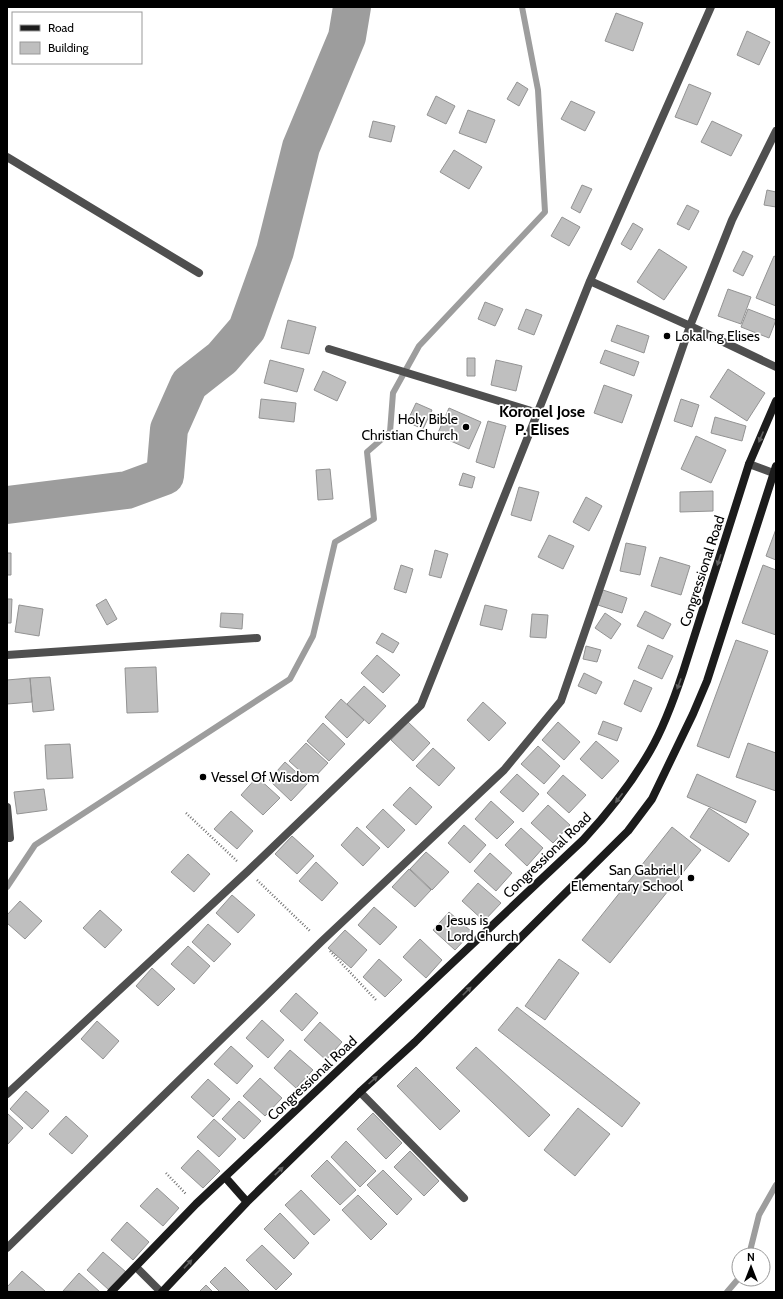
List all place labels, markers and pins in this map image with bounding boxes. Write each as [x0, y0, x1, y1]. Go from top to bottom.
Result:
place label: Lokal ng Elises [675, 327, 760, 345]
marker: Lokal ng Elises [662, 331, 672, 341]
place label: Holy Bible Christian Church [361, 410, 458, 444]
marker: Holy Bible Christian Church [461, 422, 471, 432]
place label: Vessel Of Wisdom [211, 768, 319, 786]
marker: Vessel Of Wisdom [198, 772, 208, 782]
place label: San Gabriel I Elementary School [571, 861, 684, 895]
marker: San Gabriel I Elementary School [686, 873, 696, 883]
place label: Jesus is Lord Church [446, 911, 518, 945]
marker: Jesus is Lord Church [434, 923, 444, 933]

